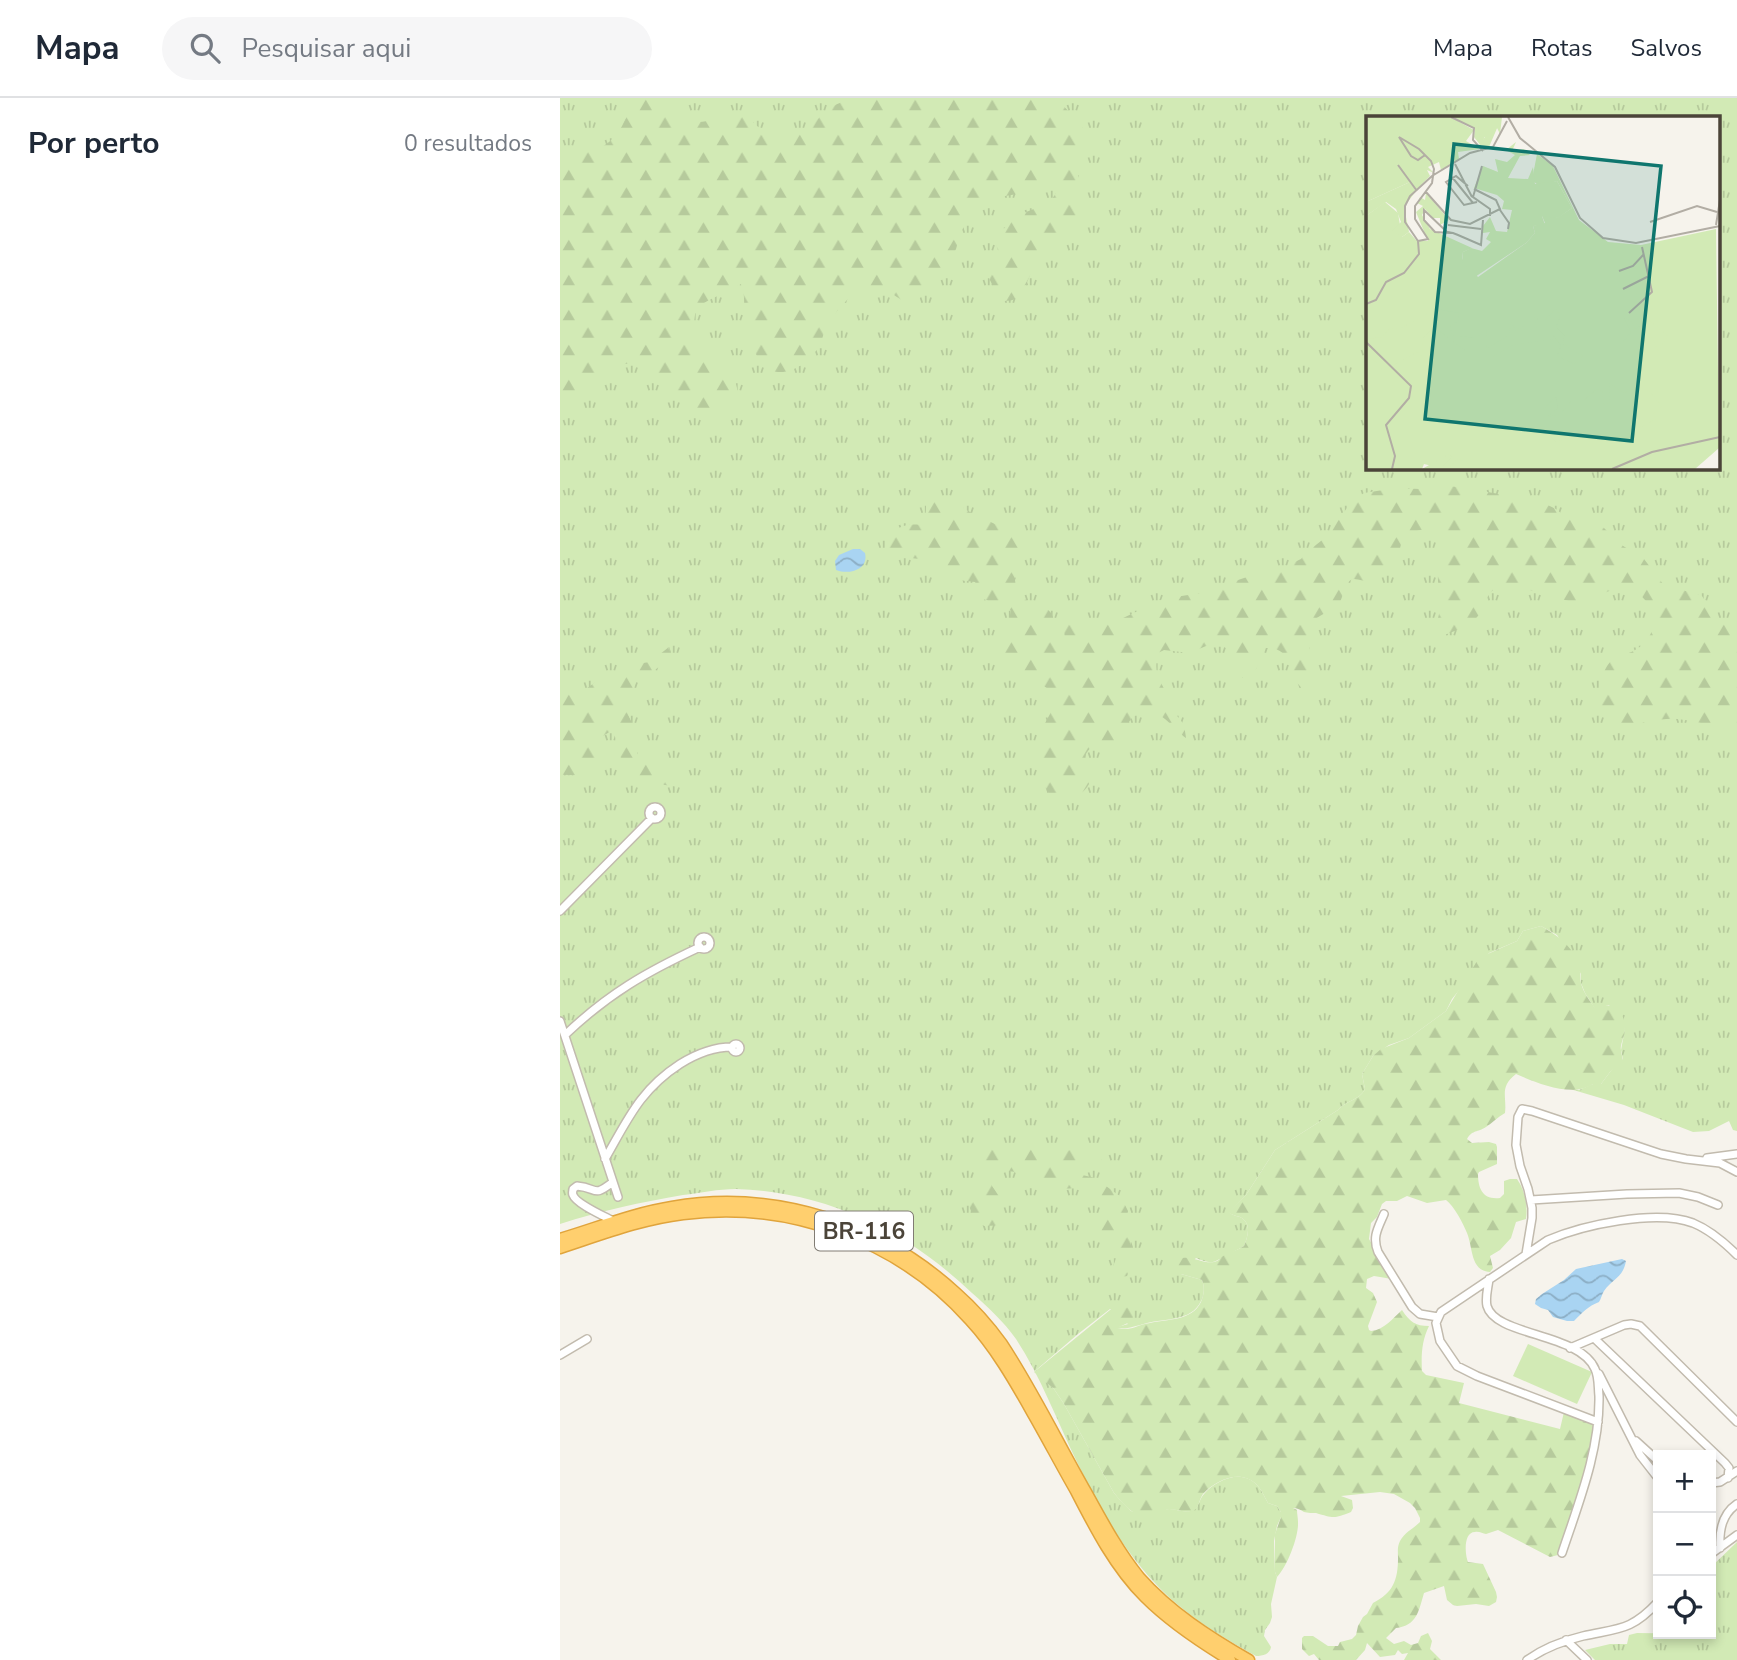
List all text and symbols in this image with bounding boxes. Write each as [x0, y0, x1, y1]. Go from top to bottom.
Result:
search box [162, 17, 652, 80]
text: Mapa [35, 26, 120, 71]
icon: search [186, 29, 224, 67]
text: Pesquisar aqui [242, 31, 411, 66]
text: Mapa [1433, 32, 1493, 64]
text: Rotas [1531, 32, 1593, 64]
text: Salvos [1631, 32, 1702, 64]
inset map [1366, 116, 1720, 469]
text: Por perto [28, 123, 159, 164]
text: 0 resultados [404, 128, 532, 159]
road number: BR-116 [815, 1212, 913, 1250]
map controls [1653, 1450, 1716, 1639]
button: + [1653, 1450, 1716, 1513]
button: − [1653, 1513, 1716, 1576]
button: locate [1653, 1576, 1716, 1639]

